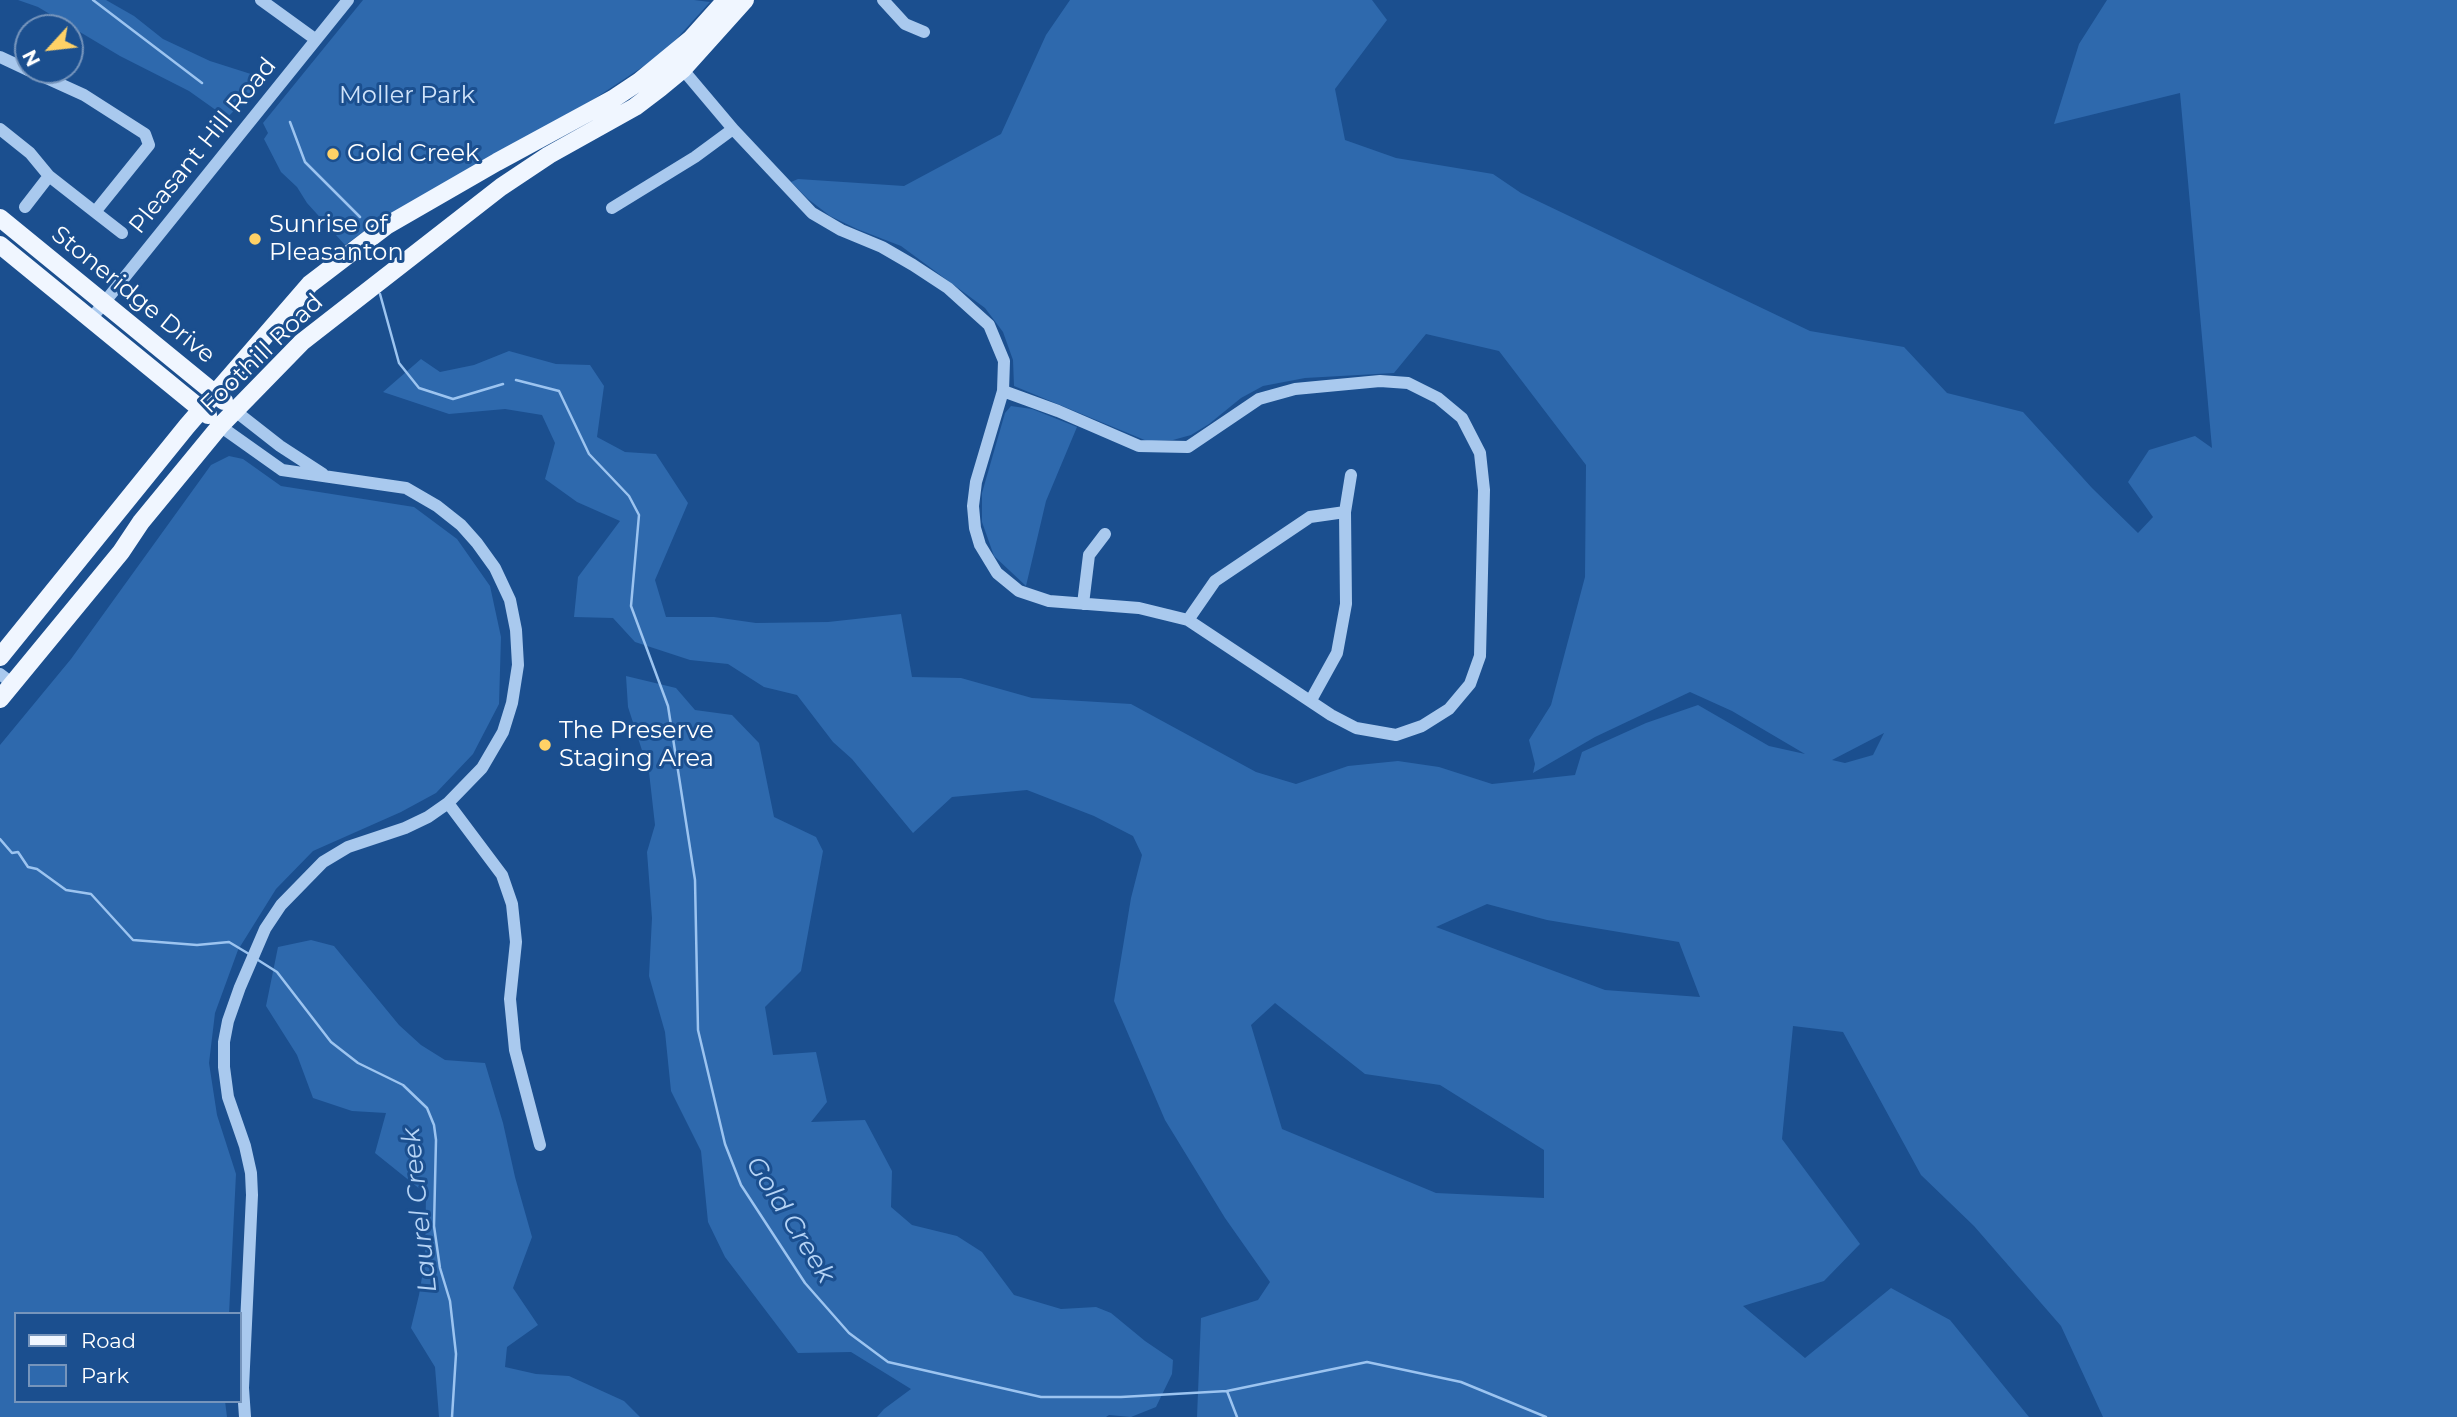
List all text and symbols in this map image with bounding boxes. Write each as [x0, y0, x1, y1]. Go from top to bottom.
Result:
north arrow [14, 14, 84, 84]
text: N [18, 46, 45, 70]
street label: Pleasant Hill Road [123, 52, 283, 240]
park label: Moller Park [339, 82, 475, 110]
place label: Gold Creek [347, 140, 479, 168]
marker: Gold Creek [325, 146, 341, 162]
place label: Sunrise of Pleasanton [269, 211, 404, 267]
street label: Stoneridge Drive [45, 220, 221, 370]
marker: Sunrise of Pleasanton [247, 231, 263, 247]
street label: Foothill Road [195, 288, 329, 420]
place label: The Preserve Staging Area [559, 717, 714, 773]
marker: The Preserve Staging Area [537, 737, 553, 753]
water label: Laurel Creek [396, 1126, 444, 1294]
water label: Gold Creek [739, 1151, 841, 1289]
legend [14, 1312, 242, 1403]
text: Road [81, 1328, 136, 1353]
text: Park [81, 1363, 129, 1388]

